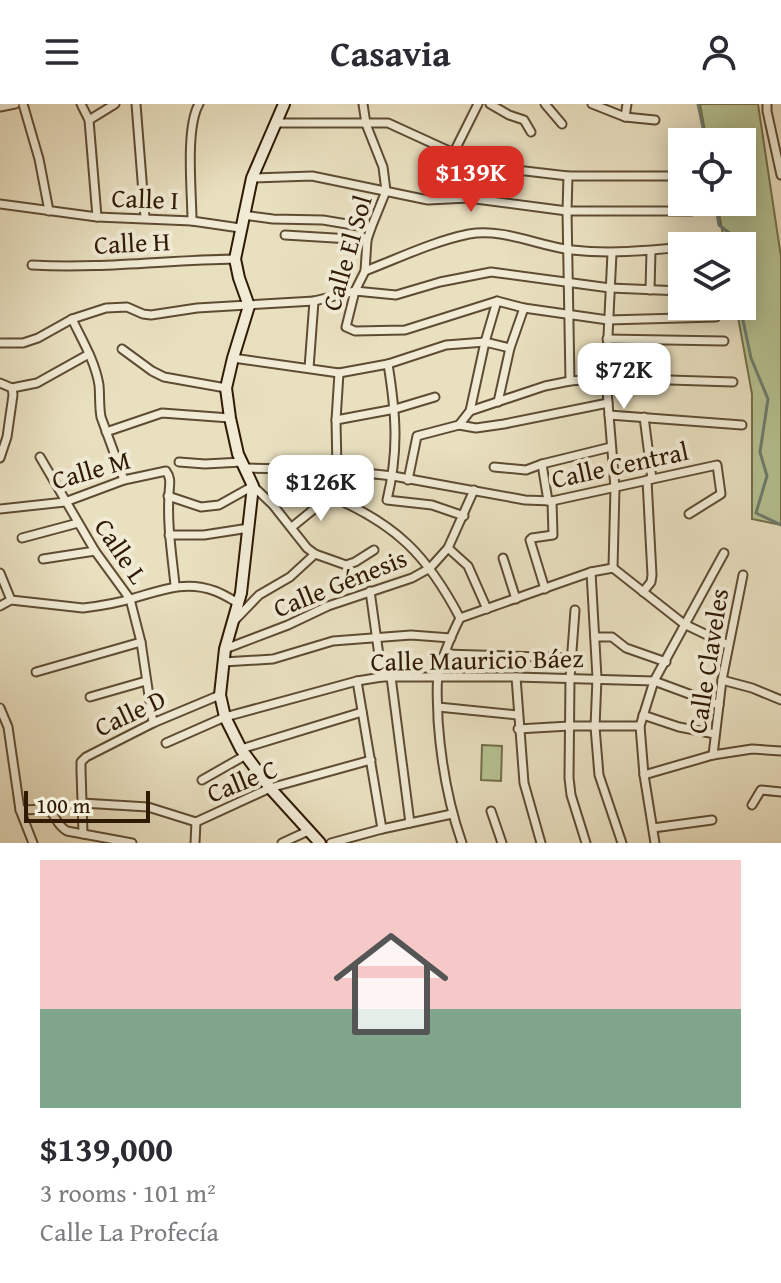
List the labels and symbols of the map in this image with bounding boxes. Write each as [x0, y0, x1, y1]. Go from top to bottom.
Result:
pin: $139K [415, 146, 527, 214]
street label: Calle I [111, 178, 179, 219]
street label: Calle El Sol [311, 191, 382, 315]
street label: Calle H [93, 221, 171, 264]
pin: $72K [577, 343, 671, 411]
street label: Calle Central [548, 431, 692, 498]
street label: Calle M [47, 440, 135, 499]
pin: $126K [265, 455, 377, 523]
street label: Calle L [85, 510, 158, 592]
street label: Calle Génesis [267, 538, 413, 627]
street label: Calle Claveles [677, 585, 738, 736]
street label: Calle Mauricio Báez [370, 638, 584, 681]
street label: Calle D [88, 679, 172, 746]
street label: Calle C [201, 749, 283, 812]
scale bar [24, 787, 150, 823]

